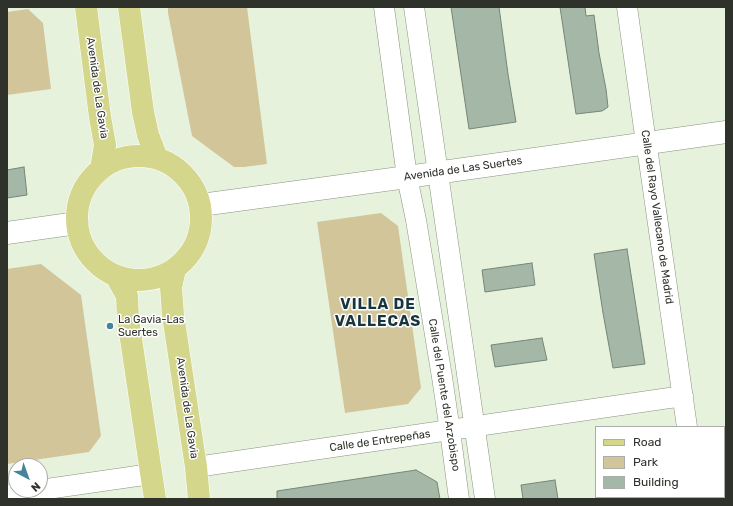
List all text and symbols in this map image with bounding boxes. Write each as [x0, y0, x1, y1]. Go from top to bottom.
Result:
street label: Avenida de La Gavia [83, 36, 111, 140]
street label: Calle del Rayo Vallecano de Madrid [638, 129, 676, 305]
street label: Avenida de Las Suertes [403, 154, 523, 184]
district label: VILLA DE VALLECAS [335, 296, 421, 331]
place label: La Gavia-Las Suertes [118, 313, 184, 339]
street label: Calle del Puente del Arzobispo [425, 318, 463, 472]
marker: La Gavia-Las Suertes [105, 321, 115, 331]
street label: Avenida de La Gavia [173, 356, 201, 460]
legend [595, 426, 725, 498]
street label: Calle de Entrepeñas [329, 427, 431, 455]
text: Road [633, 435, 661, 449]
text: Park [633, 455, 658, 469]
north arrow [8, 458, 48, 498]
text: Building [633, 475, 679, 489]
text: N [28, 479, 43, 494]

